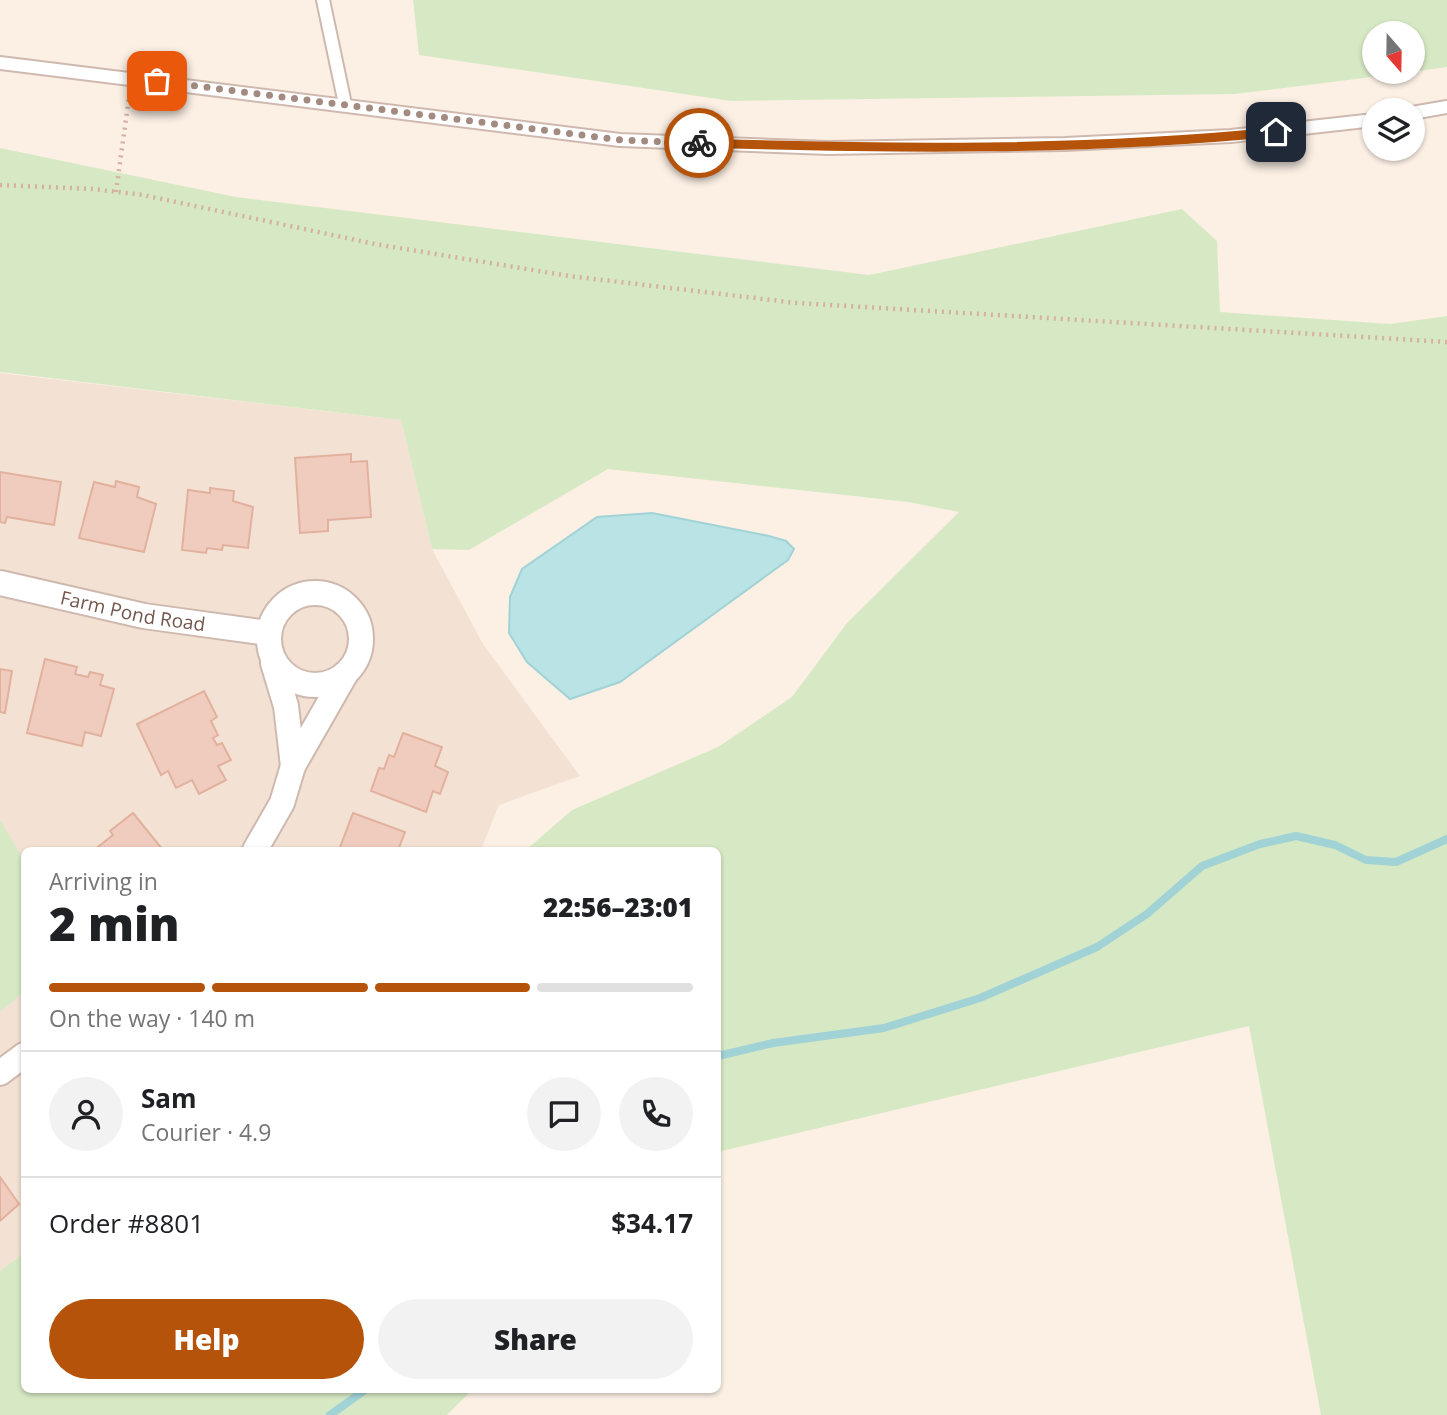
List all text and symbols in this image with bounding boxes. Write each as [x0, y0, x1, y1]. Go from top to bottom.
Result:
north arrow [1362, 21, 1424, 84]
map controls [1362, 21, 1425, 161]
pin [127, 51, 187, 111]
icon: bag [138, 62, 176, 100]
button: layers [1362, 98, 1425, 161]
pin [1246, 102, 1306, 162]
courier [664, 108, 734, 178]
icon: home [1257, 113, 1295, 151]
icon: bike [680, 124, 718, 162]
street label: Farm Pond Road [58, 584, 207, 637]
text: Arriving in [49, 865, 158, 897]
text: 22:56–23:01 [543, 889, 693, 925]
text: 2 min [49, 892, 180, 954]
text: On the way · 140 m [49, 1002, 255, 1034]
button: person [49, 1077, 123, 1151]
button: chat [527, 1077, 601, 1151]
button: phone [619, 1077, 693, 1151]
text: Sam [141, 1080, 197, 1116]
text: Courier · 4.9 [141, 1116, 271, 1148]
text: Order #8801 [49, 1205, 204, 1241]
text: $34.17 [611, 1205, 693, 1241]
button: Help [49, 1299, 364, 1379]
button: Share [378, 1299, 693, 1379]

